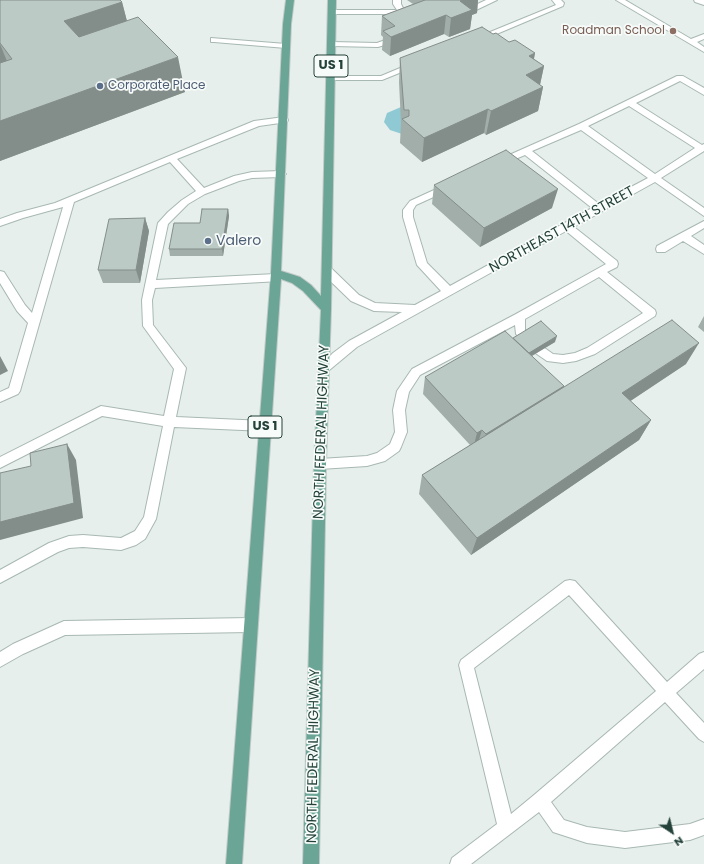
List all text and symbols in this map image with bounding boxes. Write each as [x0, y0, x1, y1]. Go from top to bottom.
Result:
place label: Roadman School [562, 24, 665, 38]
marker: Roadman School [668, 26, 678, 36]
road number: US 1 [314, 55, 348, 77]
place label: Corporate Place [108, 79, 206, 93]
marker: Corporate Place [95, 81, 105, 91]
street label: NORTHEAST 14TH STREET [487, 183, 637, 277]
place label: Valero [216, 233, 261, 249]
marker: Valero [203, 236, 213, 246]
street label: NORTH FEDERAL HIGHWAY [311, 345, 333, 519]
road number: US 1 [248, 416, 282, 438]
street label: NORTH FEDERAL HIGHWAY [304, 669, 324, 843]
north arrow [652, 812, 692, 852]
text: N [671, 833, 687, 851]

